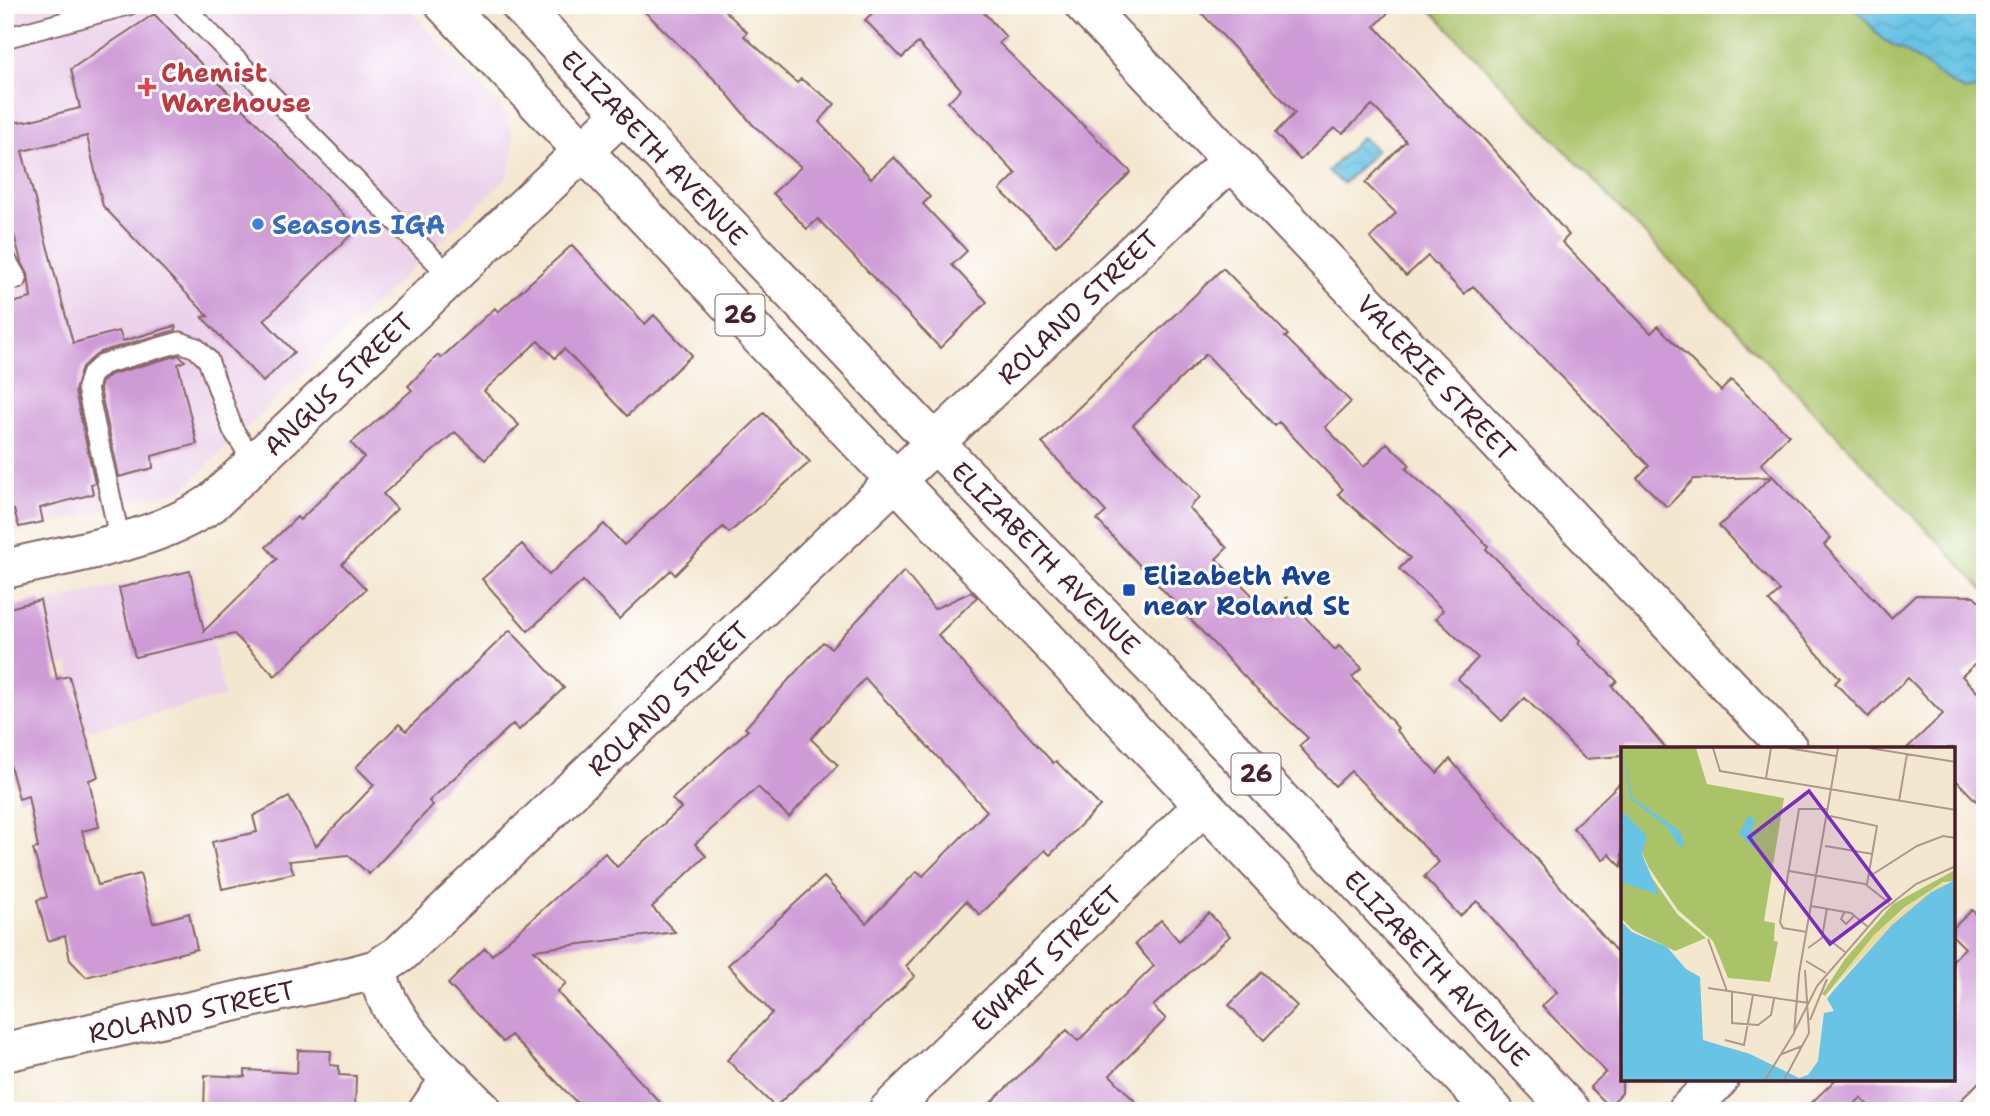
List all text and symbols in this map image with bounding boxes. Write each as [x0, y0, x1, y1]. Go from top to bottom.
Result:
street label: ELIZABETH AVENUE [554, 42, 756, 253]
place label: Chemist Warehouse [161, 55, 311, 120]
marker: Chemist Warehouse [139, 79, 155, 95]
place label: Seasons IGA [272, 207, 445, 242]
marker: Seasons IGA [250, 216, 266, 232]
street label: ROLAND STREET [990, 221, 1166, 392]
street label: VALERIE STREET [1349, 286, 1524, 468]
road number: 26 [716, 294, 764, 336]
street label: ANGUS STREET [255, 304, 420, 463]
street label: ELIZABETH AVENUE [944, 453, 1148, 662]
place label: Elizabeth Ave near Roland St [1143, 558, 1350, 623]
marker: Elizabeth Ave near Roland St [1121, 582, 1137, 598]
street label: ROLAND STREET [580, 613, 756, 783]
inset map [1621, 747, 1955, 1081]
road number: 26 [1232, 754, 1280, 794]
street label: ELIZABETH AVENUE [1337, 862, 1538, 1074]
street label: EWART STREET [963, 877, 1129, 1039]
street label: ROLAND STREET [85, 971, 298, 1051]

